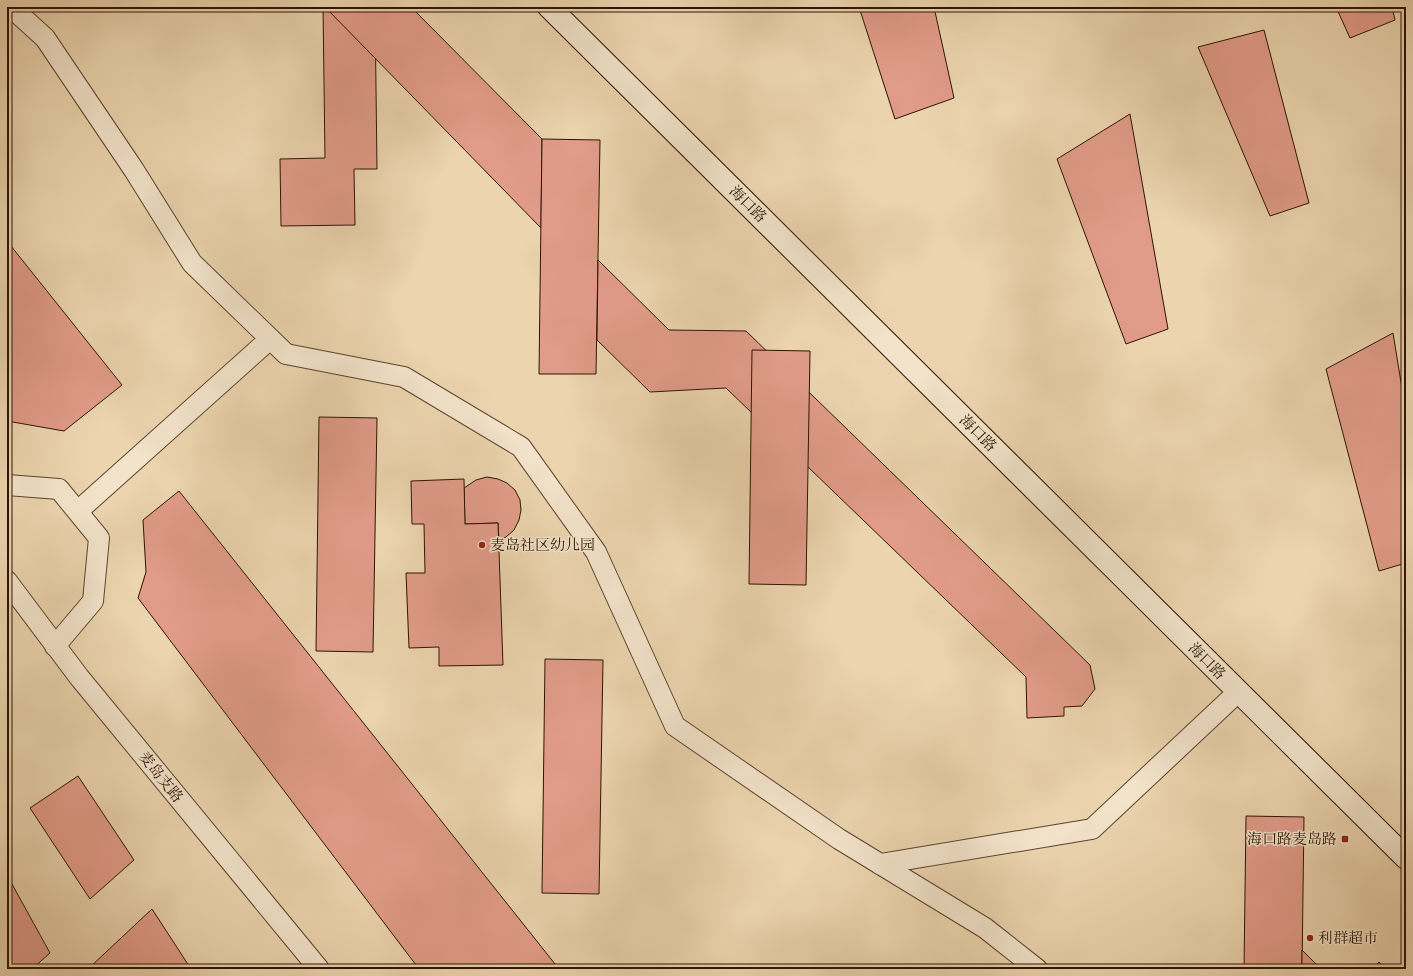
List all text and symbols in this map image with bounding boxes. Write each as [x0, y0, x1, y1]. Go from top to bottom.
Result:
street label: 海口路 [726, 182, 770, 226]
street label: 海口路 [956, 411, 1000, 455]
place label: 麦岛社区幼儿园 [490, 536, 595, 554]
marker: 麦岛社区幼儿园 [477, 540, 487, 550]
street label: 海口路 [1185, 639, 1229, 683]
street label: 麦岛支路 [135, 748, 187, 806]
place label: 海口路麦岛路 [1247, 830, 1337, 848]
marker: 海口路麦岛路 [1340, 834, 1350, 844]
place label: 利群超市 [1318, 929, 1378, 947]
marker: 利群超市 [1305, 933, 1315, 943]

